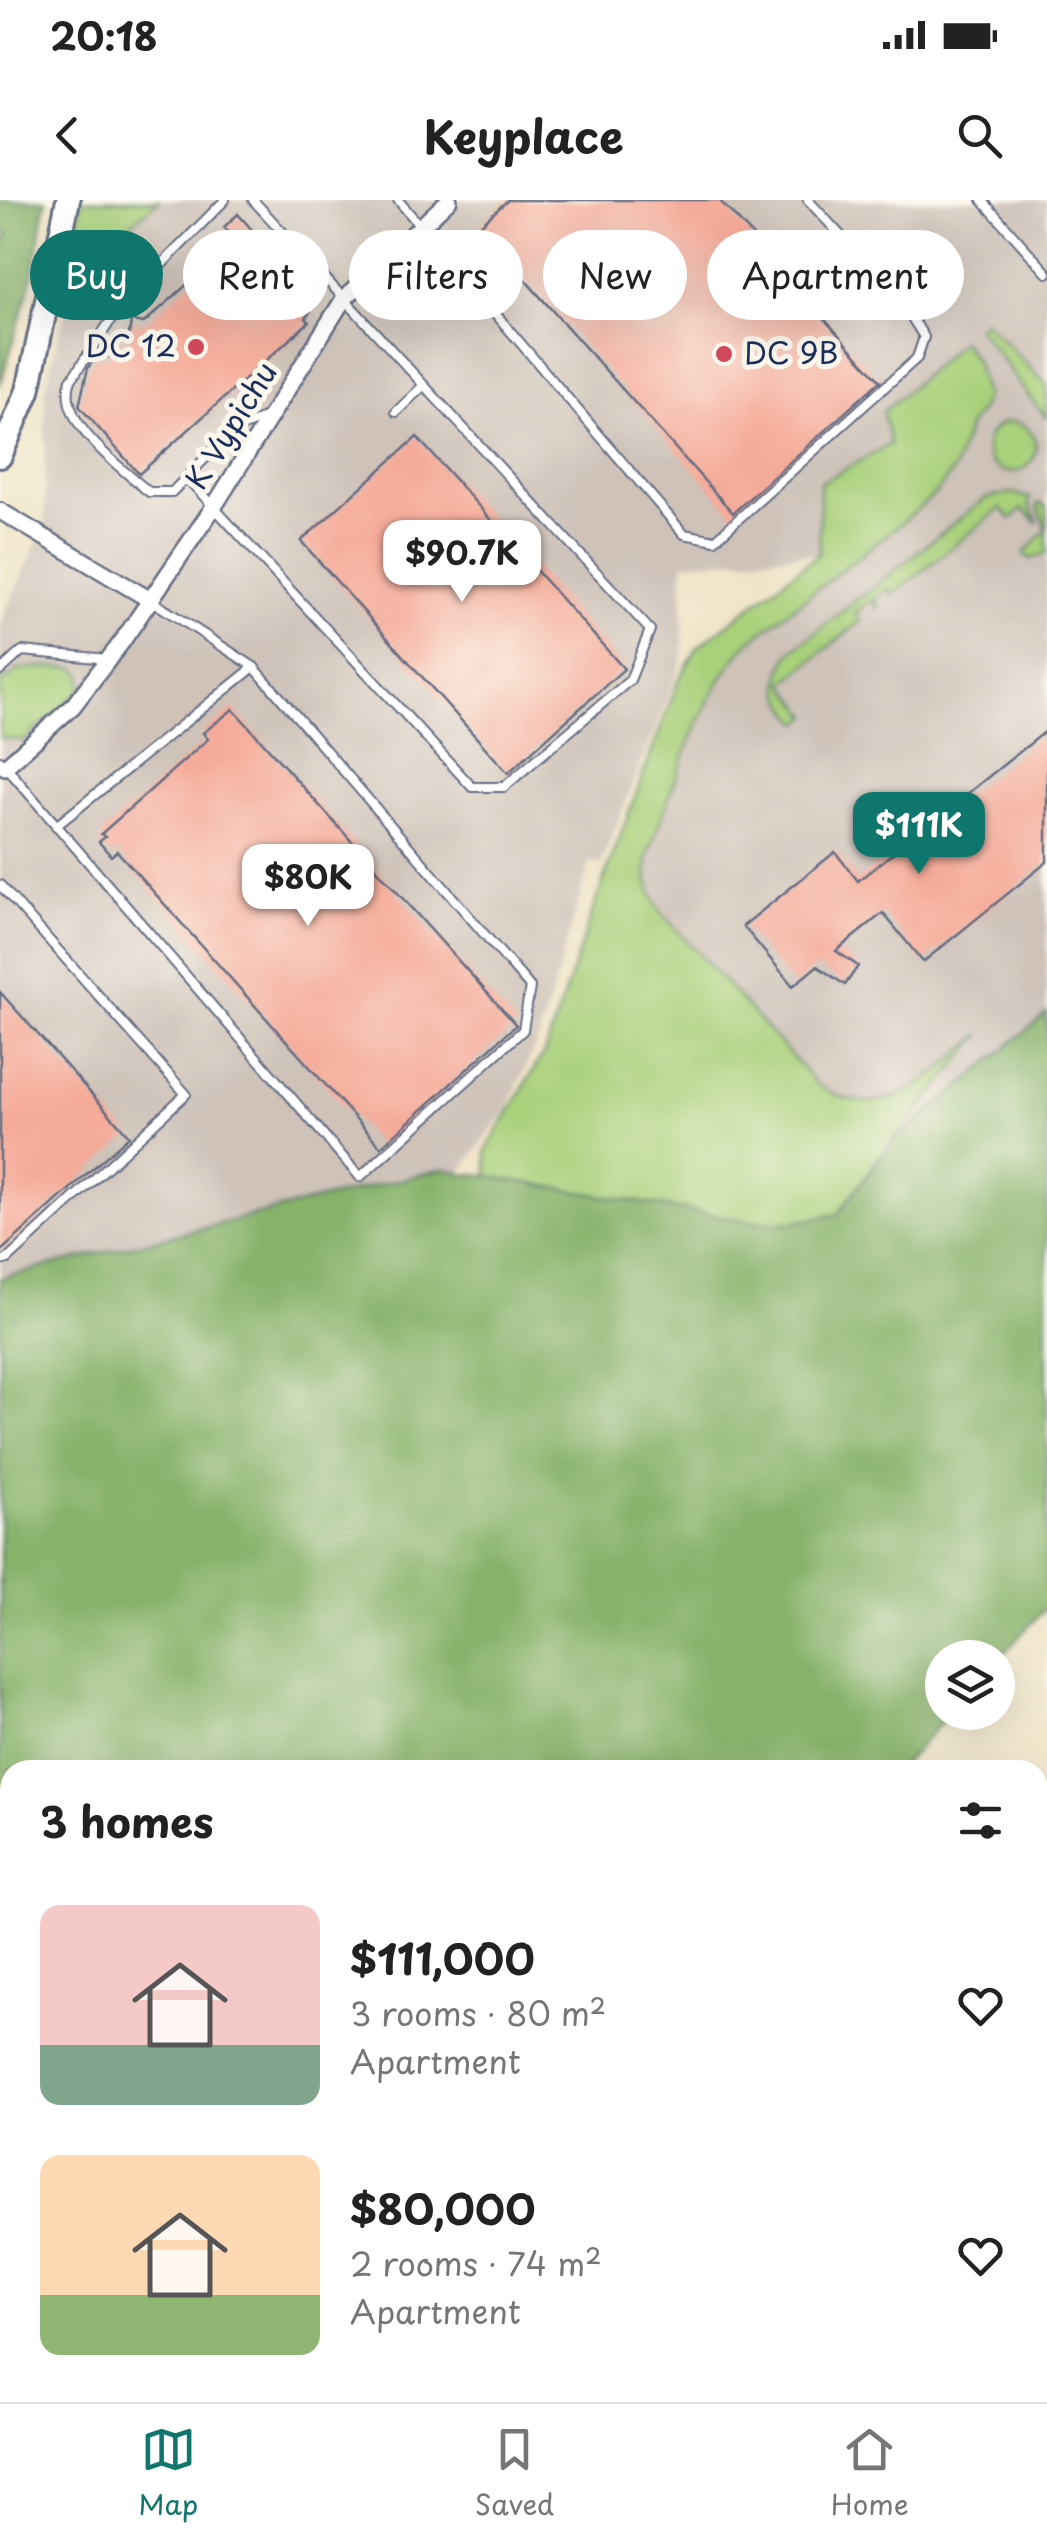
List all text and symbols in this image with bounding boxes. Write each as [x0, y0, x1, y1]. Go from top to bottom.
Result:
text: 20:18 [50, 7, 158, 64]
text: Keyplace [423, 101, 624, 169]
icon: back [40, 108, 95, 163]
icon: search [952, 108, 1007, 163]
chip: Buy [30, 230, 163, 320]
chip: Rent [183, 230, 329, 320]
chip: Filters [349, 230, 523, 320]
chip: New [543, 230, 687, 320]
chip: Apartment [707, 230, 964, 320]
place label: DC 12 [86, 322, 176, 367]
place label: DC 9B [744, 329, 838, 374]
marker: DC 12 [185, 336, 207, 358]
marker: DC 9B [713, 343, 735, 365]
street label: K Vypichu [173, 352, 287, 497]
pin: $90.7K [381, 520, 543, 605]
text: $90.7K [405, 528, 519, 576]
pin: $111K [849, 792, 989, 877]
text: $111K [875, 800, 963, 848]
pin: $80K [249, 844, 367, 929]
text: $80K [264, 852, 352, 900]
map controls [925, 1640, 1015, 1730]
button: layers [925, 1640, 1015, 1730]
text: 3 homes [40, 1789, 213, 1852]
icon: filters [953, 1793, 1008, 1848]
text: $111,000 [350, 1926, 535, 1989]
icon: home [120, 1945, 240, 2065]
icon: heart [953, 1978, 1008, 2033]
text: 3 rooms · 80 m² [350, 1989, 606, 2037]
text: Apartment [350, 2037, 521, 2085]
text: $80,000 [350, 2176, 536, 2239]
icon: home [120, 2195, 240, 2315]
icon: heart [953, 2228, 1008, 2283]
text: 2 rooms · 74 m² [350, 2239, 602, 2287]
text: Apartment [350, 2287, 521, 2335]
tab: Map [138, 2422, 198, 2525]
tab: Saved [475, 2422, 554, 2525]
tab: Home [831, 2422, 909, 2525]

